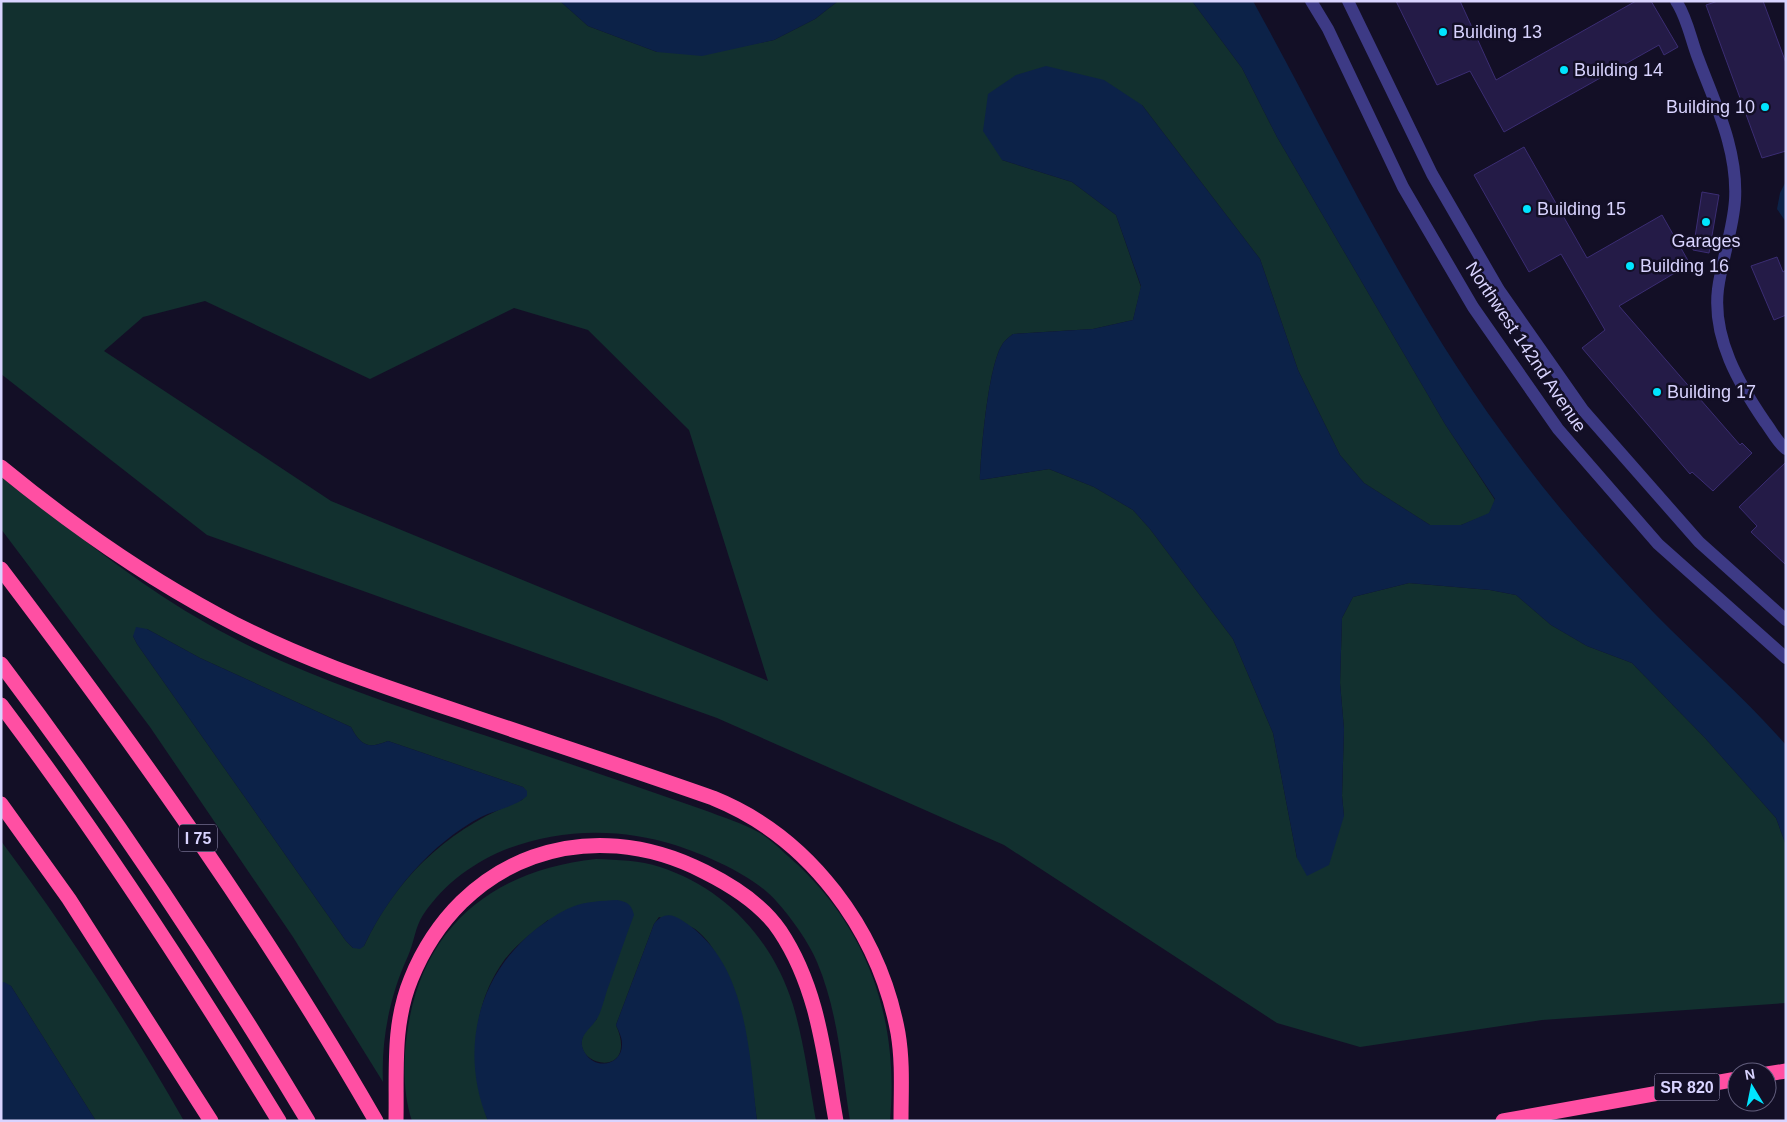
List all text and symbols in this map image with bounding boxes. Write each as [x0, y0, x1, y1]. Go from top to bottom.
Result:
place label: Building 13 [1453, 22, 1542, 42]
marker: Building 13 [1437, 26, 1449, 38]
place label: Building 14 [1574, 60, 1663, 80]
marker: Building 14 [1558, 64, 1570, 76]
place label: Building 10 [1666, 97, 1755, 117]
marker: Building 10 [1759, 101, 1771, 113]
place label: Building 15 [1537, 199, 1626, 219]
marker: Building 15 [1521, 203, 1533, 215]
marker: Garages [1700, 216, 1712, 228]
place label: Garages [1671, 231, 1741, 251]
place label: Building 16 [1640, 256, 1729, 276]
street label: Northwest 142nd Avenue [1462, 258, 1590, 436]
marker: Building 16 [1624, 260, 1636, 272]
place label: Building 17 [1667, 382, 1756, 402]
marker: Building 17 [1651, 386, 1663, 398]
road number: I 75 [179, 824, 217, 851]
north arrow [1727, 1062, 1777, 1112]
text: N [1743, 1065, 1756, 1083]
road number: SR 820 [1654, 1074, 1720, 1100]

